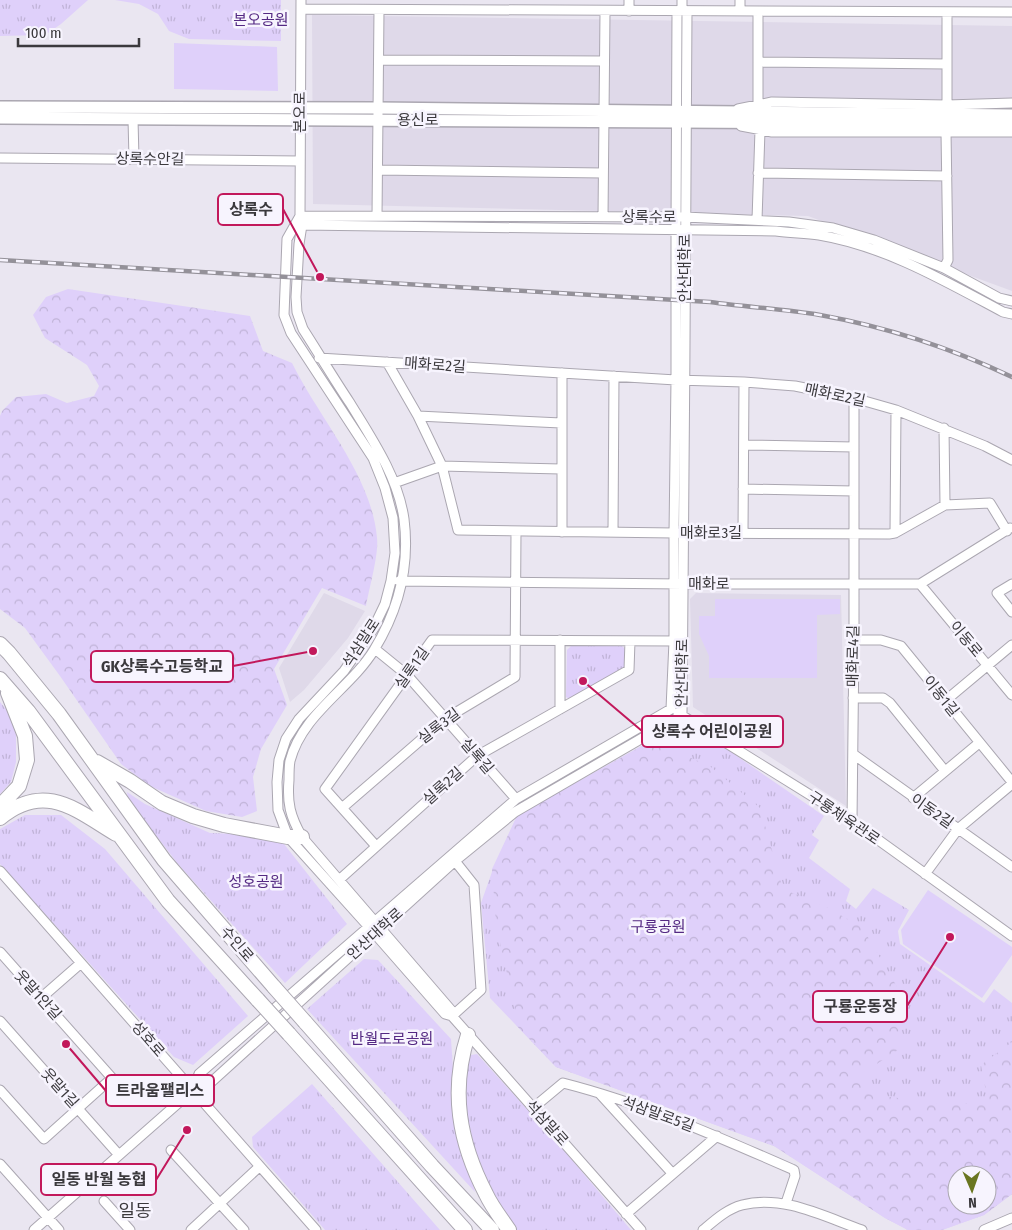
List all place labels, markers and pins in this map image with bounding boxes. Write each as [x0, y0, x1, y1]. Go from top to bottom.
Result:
callout: 상록수 [218, 194, 283, 225]
callout: GK상록수고등학교 [91, 651, 233, 682]
callout: 상록수 어린이공원 [642, 716, 783, 747]
callout: 구룡운동장 [813, 991, 907, 1022]
callout: 트라움팰리스 [106, 1075, 214, 1106]
callout: 일동 반월 농협 [41, 1164, 156, 1195]

